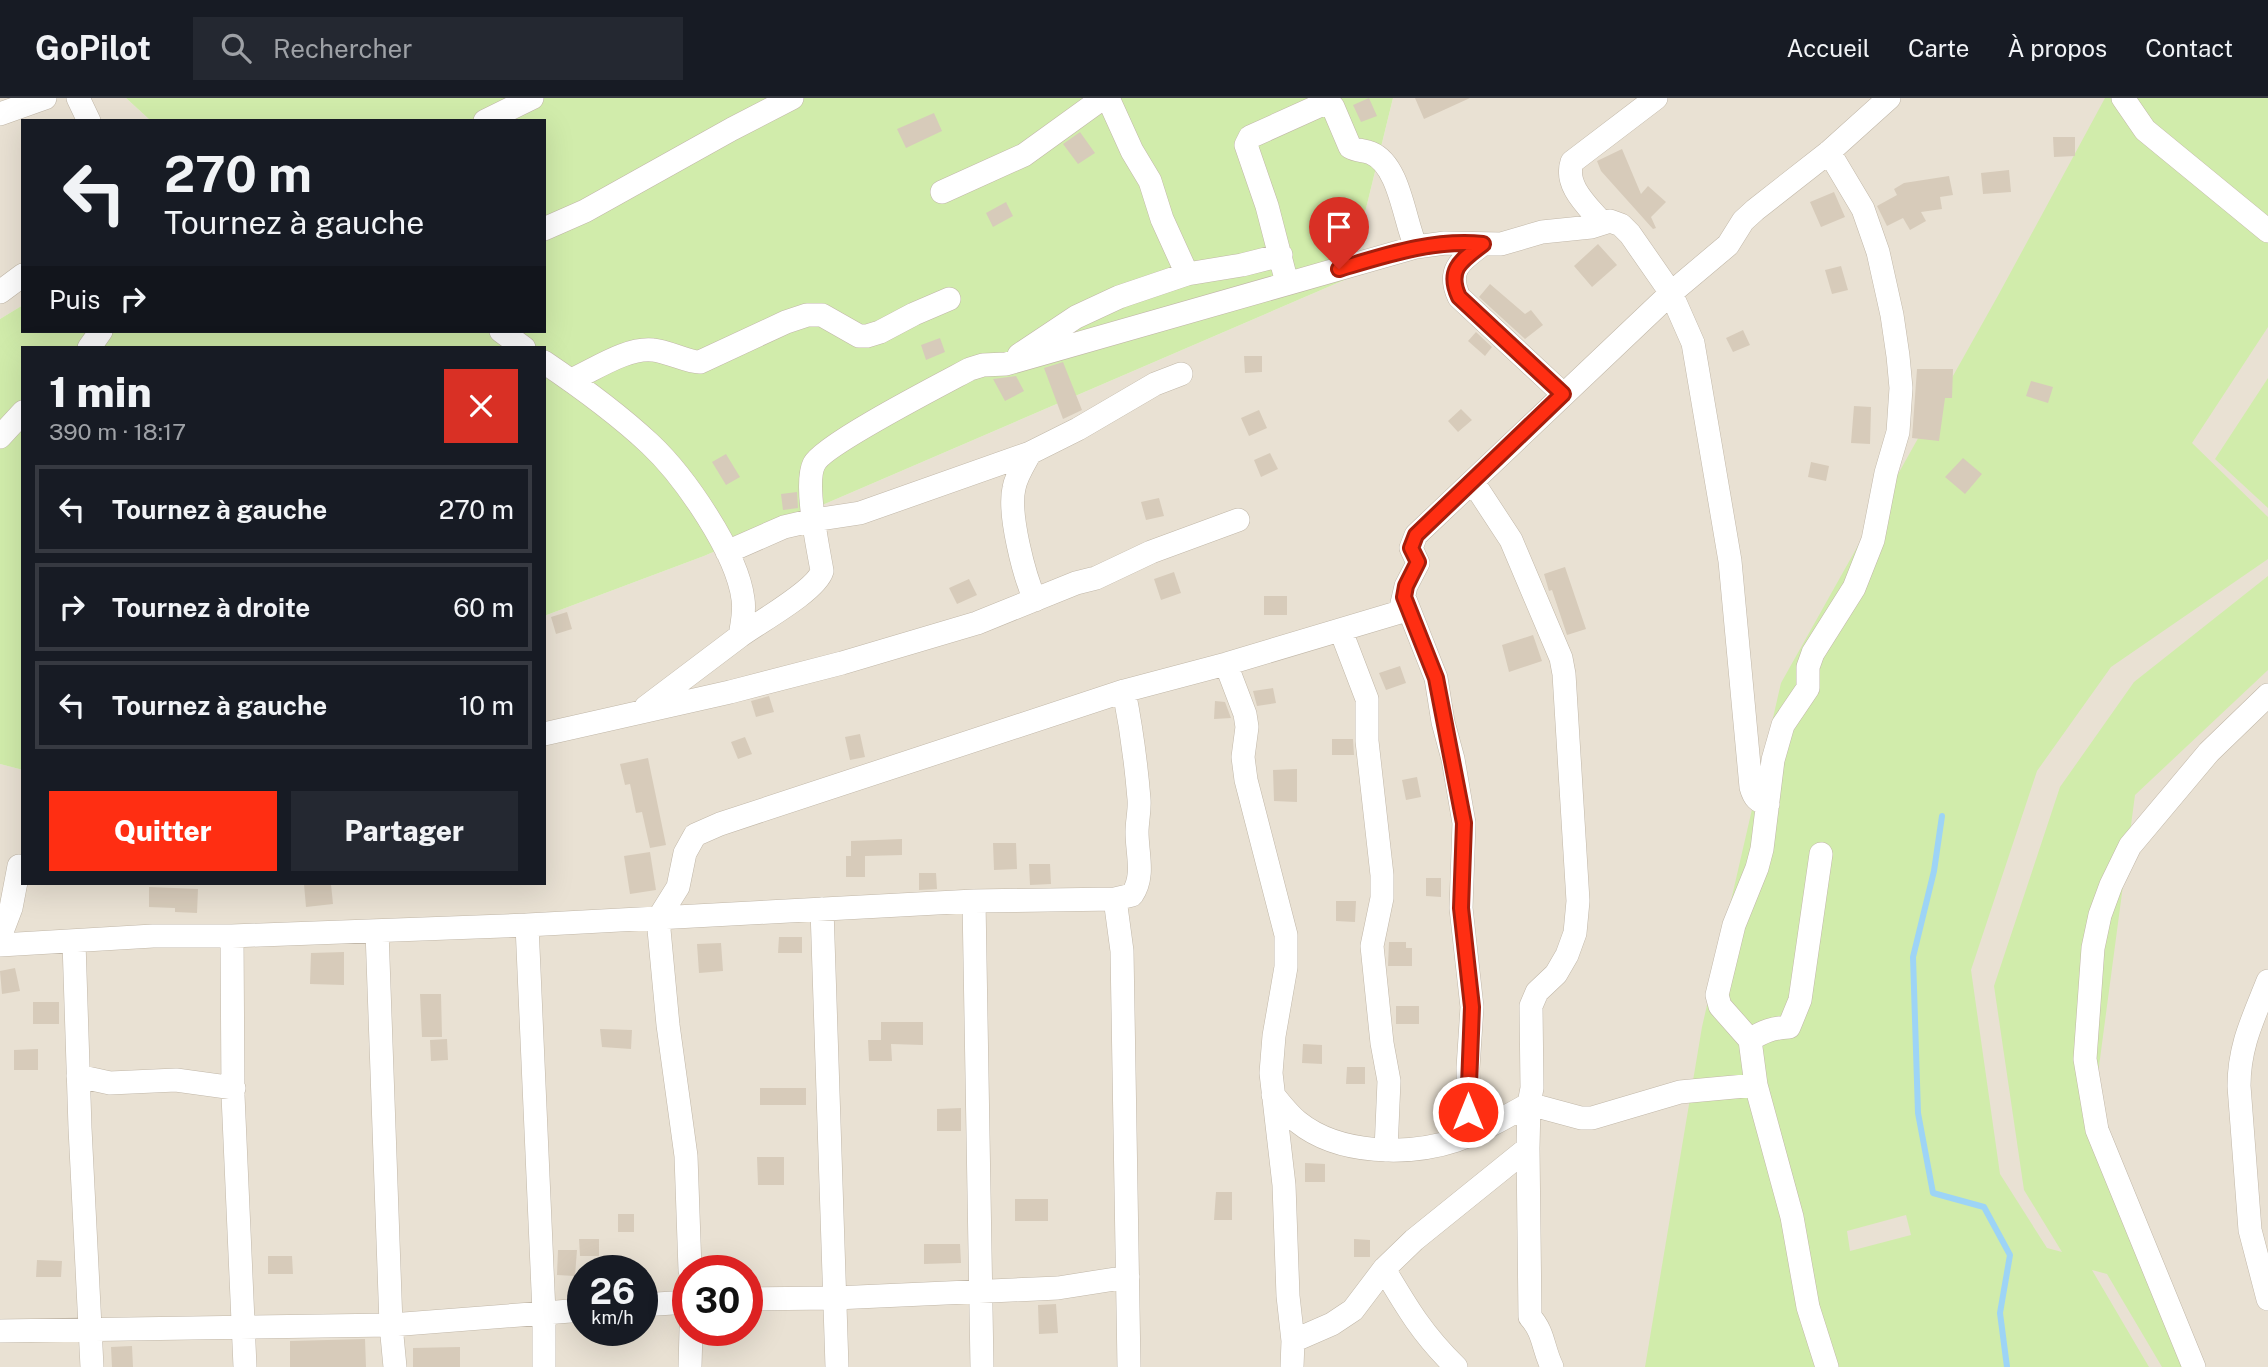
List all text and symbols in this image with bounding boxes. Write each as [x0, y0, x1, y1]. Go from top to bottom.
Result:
search box [193, 17, 683, 80]
text: GoPilot [35, 29, 151, 67]
icon: search [217, 29, 255, 67]
text: Rechercher [273, 33, 412, 64]
text: Accueil [1787, 34, 1870, 62]
text: Carte [1908, 34, 1969, 62]
text: À propos [2007, 34, 2107, 62]
text: Contact [2145, 34, 2233, 62]
text: 270 m [164, 145, 312, 203]
icon: left [49, 147, 140, 238]
pin [1309, 197, 1369, 269]
text: Tournez à gauche [164, 204, 424, 241]
icon: arrive [1320, 208, 1358, 246]
icon: right [114, 280, 152, 318]
text: Puis [49, 284, 100, 315]
text: 1 min [49, 367, 152, 416]
button: close [444, 369, 518, 443]
text: 390 m · 18:17 [49, 418, 186, 445]
icon: left [53, 490, 91, 528]
text: Tournez à gauche [112, 494, 327, 525]
text: 270 m [439, 494, 514, 525]
icon: right [53, 588, 91, 626]
text: Tournez à droite [112, 592, 310, 623]
text: 60 m [453, 592, 514, 623]
icon: left [53, 686, 91, 724]
text: Tournez à gauche [112, 690, 327, 721]
text: 10 m [459, 690, 514, 721]
button: Quitter [49, 791, 277, 871]
button: Partager [291, 791, 518, 871]
position arrow [1431, 1075, 1505, 1149]
speed limit sign: 30 [672, 1255, 763, 1346]
text: 26 [590, 1271, 635, 1312]
text: km/h [591, 1307, 634, 1328]

